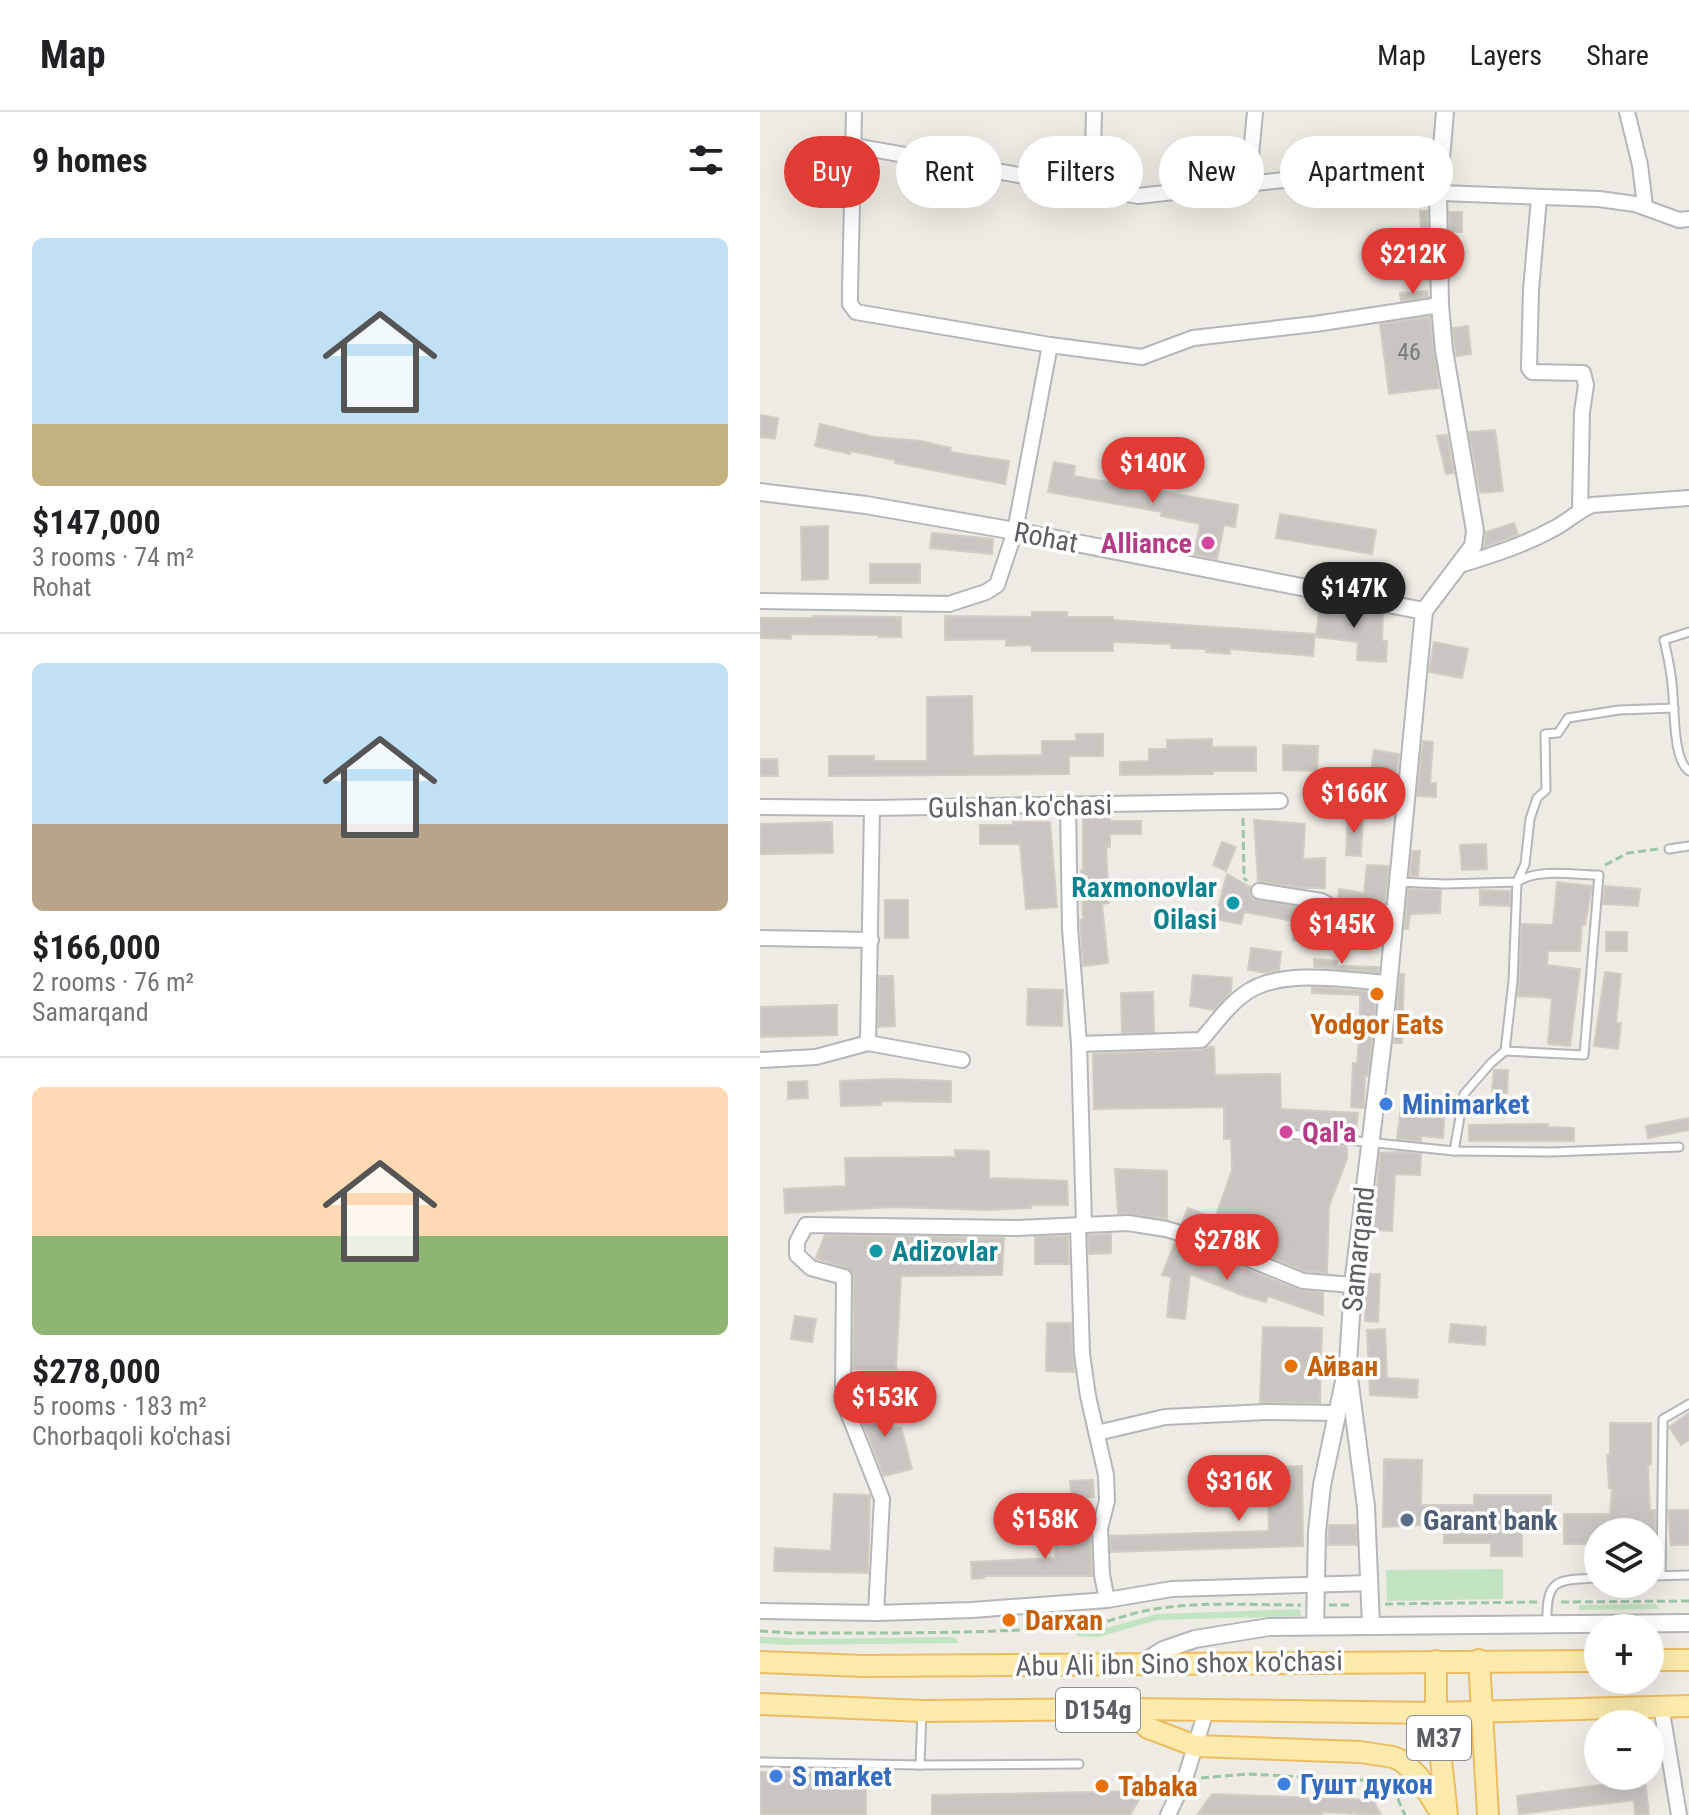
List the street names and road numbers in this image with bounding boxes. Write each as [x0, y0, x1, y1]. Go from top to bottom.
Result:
street label: Rohat [1011, 515, 1081, 560]
street label: Gulshan ko'chasi [928, 788, 1112, 825]
street label: Samarqand [1336, 1185, 1381, 1313]
street label: Abu Ali ibn Sino shox ko'chasi [1015, 1644, 1343, 1683]
road number: D154g [1056, 1688, 1140, 1732]
road number: M37 [1407, 1716, 1471, 1760]

